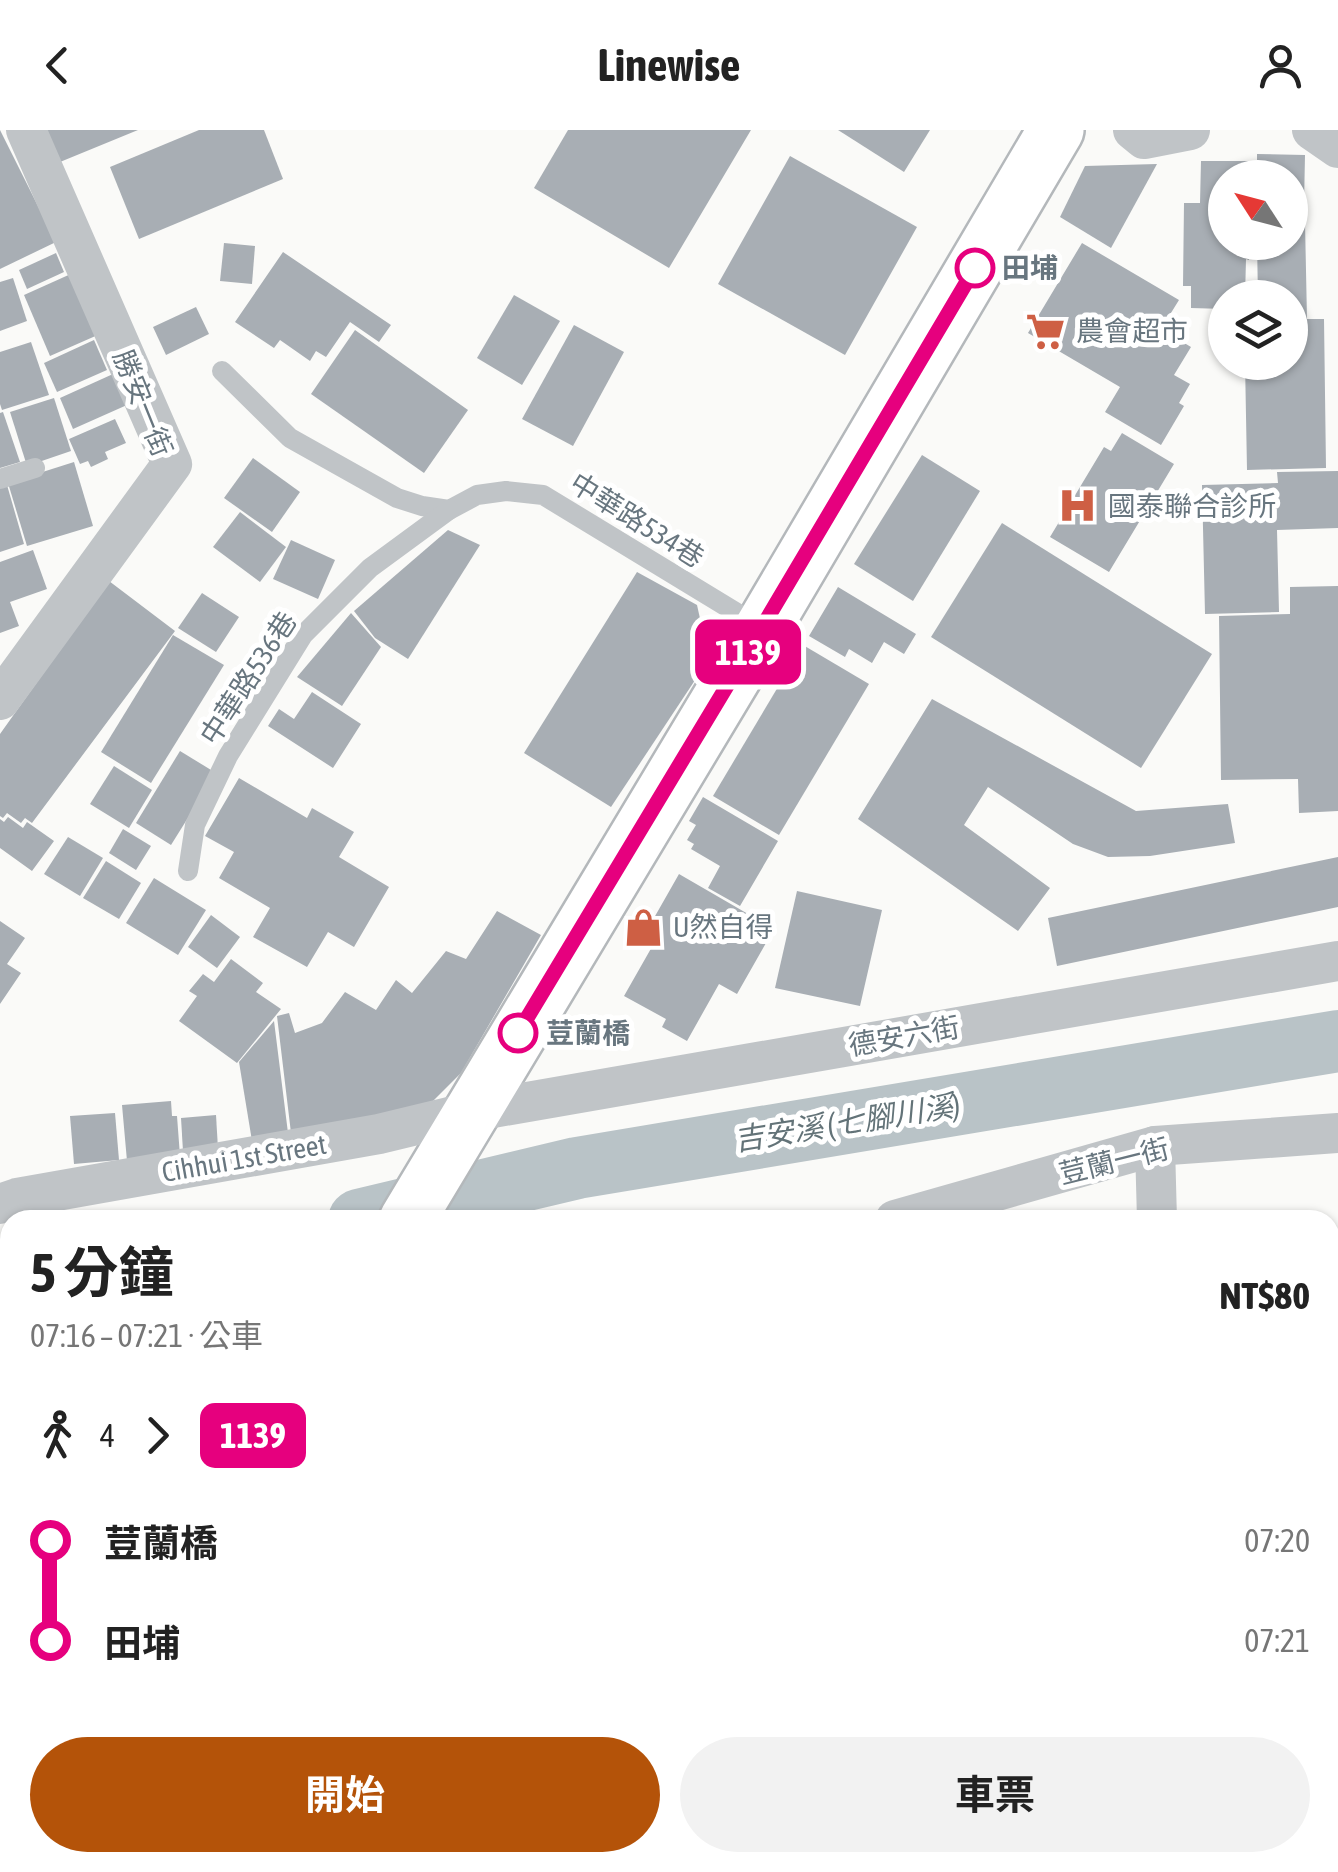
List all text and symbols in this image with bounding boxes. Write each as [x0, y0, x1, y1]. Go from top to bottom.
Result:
icon: back [30, 38, 85, 93]
icon: person [1253, 38, 1308, 93]
text: Linewise [597, 39, 741, 91]
north arrow [1208, 160, 1308, 260]
map controls [1208, 160, 1308, 380]
marker: 田埔 [956, 249, 994, 287]
place label: 田埔 [1002, 252, 1058, 284]
button: layers [1208, 280, 1308, 380]
supermarket icon: 農會超市 [1025, 310, 1067, 352]
place label: 農會超市 [1076, 315, 1188, 347]
street label: 勝安一街 [107, 345, 179, 461]
street label: 中華路534巷 [564, 466, 710, 574]
hospital icon: 國泰聯合診所 [1057, 485, 1099, 527]
place label: 國泰聯合診所 [1108, 490, 1276, 522]
street label: 中華路536巷 [193, 606, 303, 750]
line badge: 1139 [678, 620, 818, 684]
text: 1139 [715, 632, 781, 672]
shop icon: U然自得 [622, 906, 664, 948]
place label: U然自得 [673, 911, 774, 943]
street label: 德安六街 [846, 1011, 962, 1061]
marker: 荳蘭橋 [499, 1014, 537, 1052]
place label: 荳蘭橋 [546, 1017, 630, 1049]
water label: 吉安溪 (七腳川溪) [731, 1087, 962, 1157]
street label: Cihhui 1st Street [159, 1128, 329, 1188]
street label: 荳蘭一街 [1056, 1132, 1172, 1190]
text: 5 分鐘 [30, 1241, 173, 1304]
text: NT$80 [1219, 1274, 1310, 1317]
text: 07:16 – 07:21 · 公車 [30, 1317, 263, 1354]
icon: walk [30, 1408, 85, 1463]
icon: forward [130, 1408, 185, 1463]
text: 1139 [220, 1415, 286, 1455]
text: 4 [100, 1417, 115, 1454]
text: 荳蘭橋 [104, 1522, 218, 1565]
text: 07:20 [1244, 1522, 1310, 1559]
text: 田埔 [104, 1622, 180, 1665]
text: 07:21 [1244, 1622, 1310, 1659]
button: 開始 [30, 1737, 660, 1852]
button: 車票 [680, 1737, 1310, 1852]

